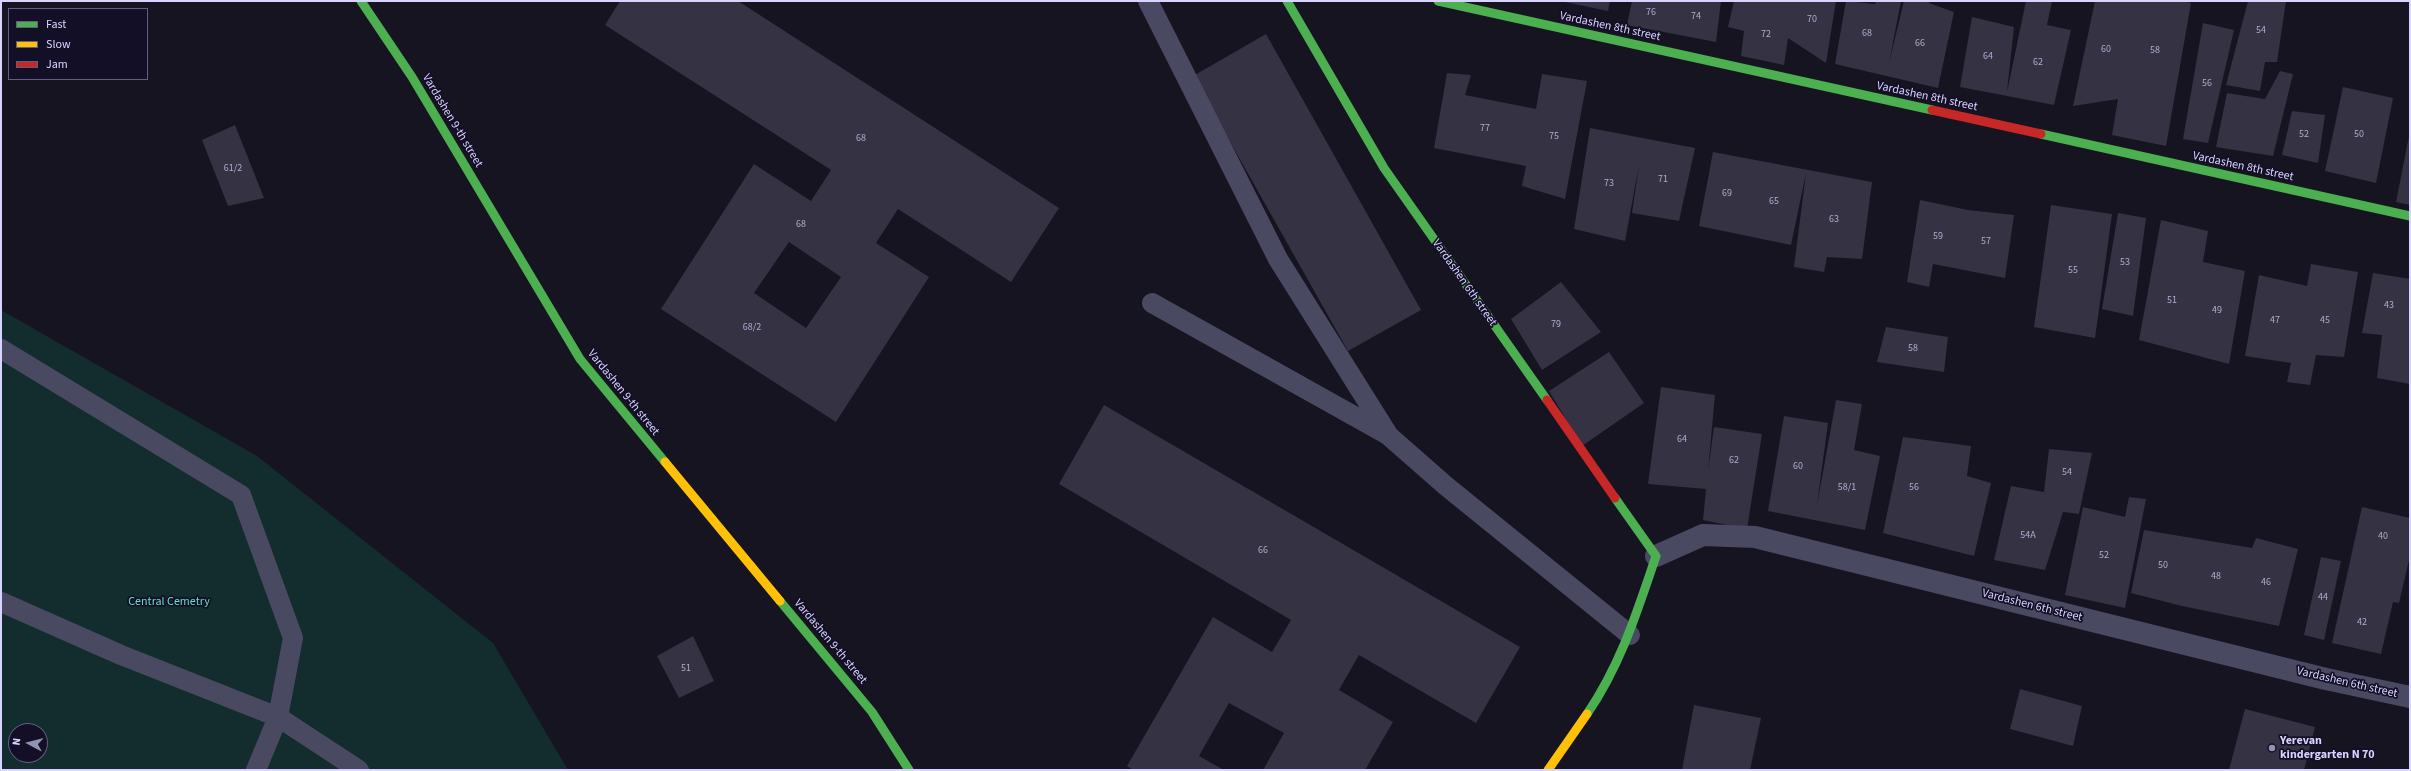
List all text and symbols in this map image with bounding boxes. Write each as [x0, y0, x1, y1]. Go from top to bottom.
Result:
house number: 76 [1646, 7, 1656, 19]
legend [8, 8, 148, 80]
street label: Vardashen 8th street [1558, 9, 1662, 45]
house number: 74 [1691, 11, 1701, 23]
house number: 70 [1807, 14, 1817, 26]
text: Fast [46, 16, 66, 33]
house number: 54 [2256, 25, 2266, 37]
house number: 68 [1862, 28, 1872, 40]
house number: 72 [1761, 29, 1771, 41]
text: Slow [46, 36, 71, 53]
house number: 66 [1915, 38, 1925, 50]
house number: 60 [2101, 44, 2111, 56]
house number: 58 [2150, 45, 2160, 57]
house number: 64 [1983, 51, 1993, 63]
text: Jam [46, 56, 68, 73]
house number: 62 [2033, 57, 2043, 69]
street label: Vardashen 9-th street [418, 72, 486, 170]
house number: 56 [2202, 78, 2212, 90]
street label: Vardashen 8th street [1875, 79, 1979, 115]
house number: 77 [1480, 123, 1490, 135]
house number: 52 [2299, 129, 2309, 141]
house number: 50 [2354, 129, 2364, 141]
house number: 75 [1549, 131, 1559, 143]
house number: 68 [856, 133, 866, 145]
street label: Vardashen 8th street [2191, 149, 2295, 185]
house number: 61/2 [224, 163, 242, 175]
house number: 71 [1658, 174, 1668, 186]
house number: 73 [1604, 178, 1614, 190]
house number: 69 [1722, 188, 1732, 200]
house number: 65 [1769, 196, 1779, 208]
house number: 63 [1829, 214, 1839, 226]
house number: 68 [796, 219, 806, 231]
house number: 59 [1933, 231, 1943, 243]
house number: 57 [1981, 236, 1991, 248]
street label: Vardashen 6th street [1429, 237, 1499, 329]
house number: 53 [2120, 257, 2130, 269]
house number: 55 [2068, 265, 2078, 277]
house number: 51 [2167, 295, 2177, 307]
house number: 43 [2384, 300, 2394, 312]
house number: 49 [2212, 305, 2222, 317]
house number: 47 [2270, 315, 2280, 327]
house number: 45 [2320, 315, 2330, 327]
house number: 79 [1551, 319, 1561, 331]
house number: 68/2 [743, 322, 761, 334]
house number: 58 [1908, 343, 1918, 355]
street label: Vardashen 9-th street [584, 347, 662, 439]
house number: 64 [1677, 434, 1687, 446]
house number: 62 [1729, 455, 1739, 467]
house number: 60 [1793, 461, 1803, 473]
house number: 54 [2062, 467, 2072, 479]
house number: 58/1 [1838, 482, 1856, 494]
house number: 56 [1909, 482, 1919, 494]
house number: 54A [2020, 530, 2036, 542]
house number: 40 [2378, 531, 2388, 543]
house number: 66 [1258, 545, 1268, 557]
house number: 52 [2099, 550, 2109, 562]
house number: 50 [2158, 560, 2168, 572]
house number: 48 [2211, 571, 2221, 583]
house number: 46 [2261, 577, 2271, 589]
street label: Vardashen 6th street [1980, 587, 2084, 625]
house number: 44 [2318, 592, 2328, 604]
park label: Central Cemetry [128, 595, 210, 609]
street label: Vardashen 9-th street [790, 597, 870, 687]
house number: 42 [2357, 617, 2367, 629]
house number: 51 [681, 663, 691, 675]
street label: Vardashen 6th street [2295, 664, 2399, 702]
north arrow [8, 723, 48, 763]
place label: Yerevan kindergarten N 70 [2280, 734, 2375, 762]
text: N [9, 737, 24, 746]
marker: Yerevan kindergarten N 70 [2267, 743, 2277, 753]

